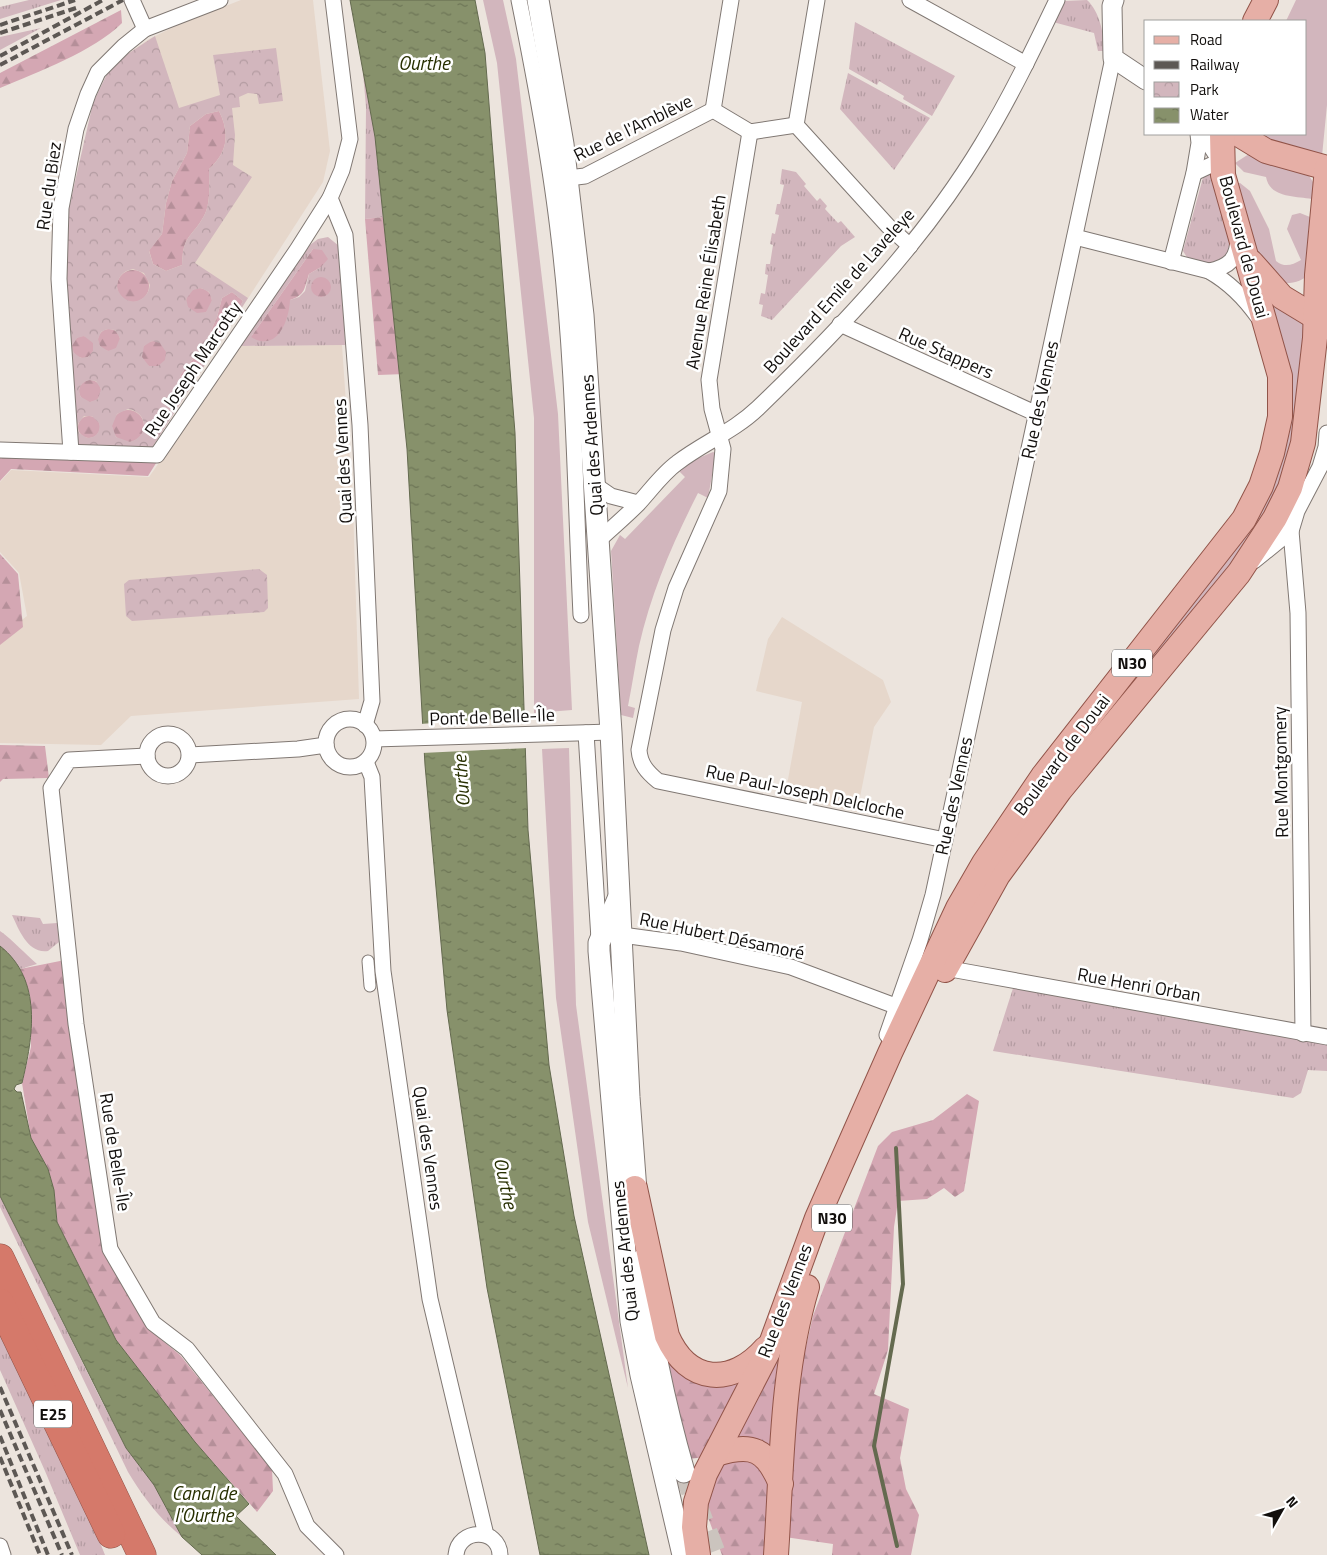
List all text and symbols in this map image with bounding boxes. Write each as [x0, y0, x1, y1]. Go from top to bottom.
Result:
legend [1144, 20, 1307, 135]
text: Road [1190, 28, 1222, 51]
water label: Ourthe [398, 48, 451, 77]
text: Railway [1190, 53, 1240, 76]
text: Park [1190, 78, 1219, 101]
street label: Rue de l'Amblève [569, 87, 697, 168]
text: Water [1190, 103, 1229, 126]
street label: Rue du Biez [29, 140, 68, 232]
street label: Boulevard de Douai [1212, 173, 1276, 321]
street label: Avenue Reine Élisabeth [678, 192, 733, 371]
street label: Boulevard Emile de Laveleye [757, 202, 921, 380]
street label: Rue Joseph Marcotty [137, 296, 248, 442]
street label: Rue Stappers [894, 320, 998, 385]
street label: Rue des Vennes [1014, 338, 1065, 462]
street label: Quai des Ardennes [573, 374, 610, 517]
street label: Quai des Vennes [326, 398, 359, 524]
road number: N30 [1112, 650, 1152, 676]
street label: Boulevard de Douai [1007, 688, 1116, 821]
street label: Pont de Belle-Île [429, 701, 555, 732]
street label: Rue Montgomery [1266, 706, 1295, 838]
street label: Rue des Vennes [928, 734, 979, 858]
water label: Ourthe [444, 753, 477, 808]
street label: Rue Paul-Joseph Delcloche [703, 757, 907, 826]
street label: Rue Hubert Désamoré [637, 905, 807, 966]
street label: Rue Henri Orban [1075, 960, 1203, 1009]
street label: Quai des Vennes [406, 1084, 451, 1212]
street label: Rue de Belle-Île [93, 1091, 138, 1213]
water label: Ourthe [487, 1155, 526, 1212]
street label: Quai des Ardennes [604, 1179, 645, 1323]
road number: N30 [812, 1204, 852, 1232]
street label: Rue des Vennes [750, 1240, 819, 1362]
road number: E25 [34, 1400, 72, 1428]
water label: Canal de l'Ourthe [172, 1478, 237, 1529]
north arrow [1257, 1485, 1307, 1535]
text: N [1281, 1491, 1304, 1512]

